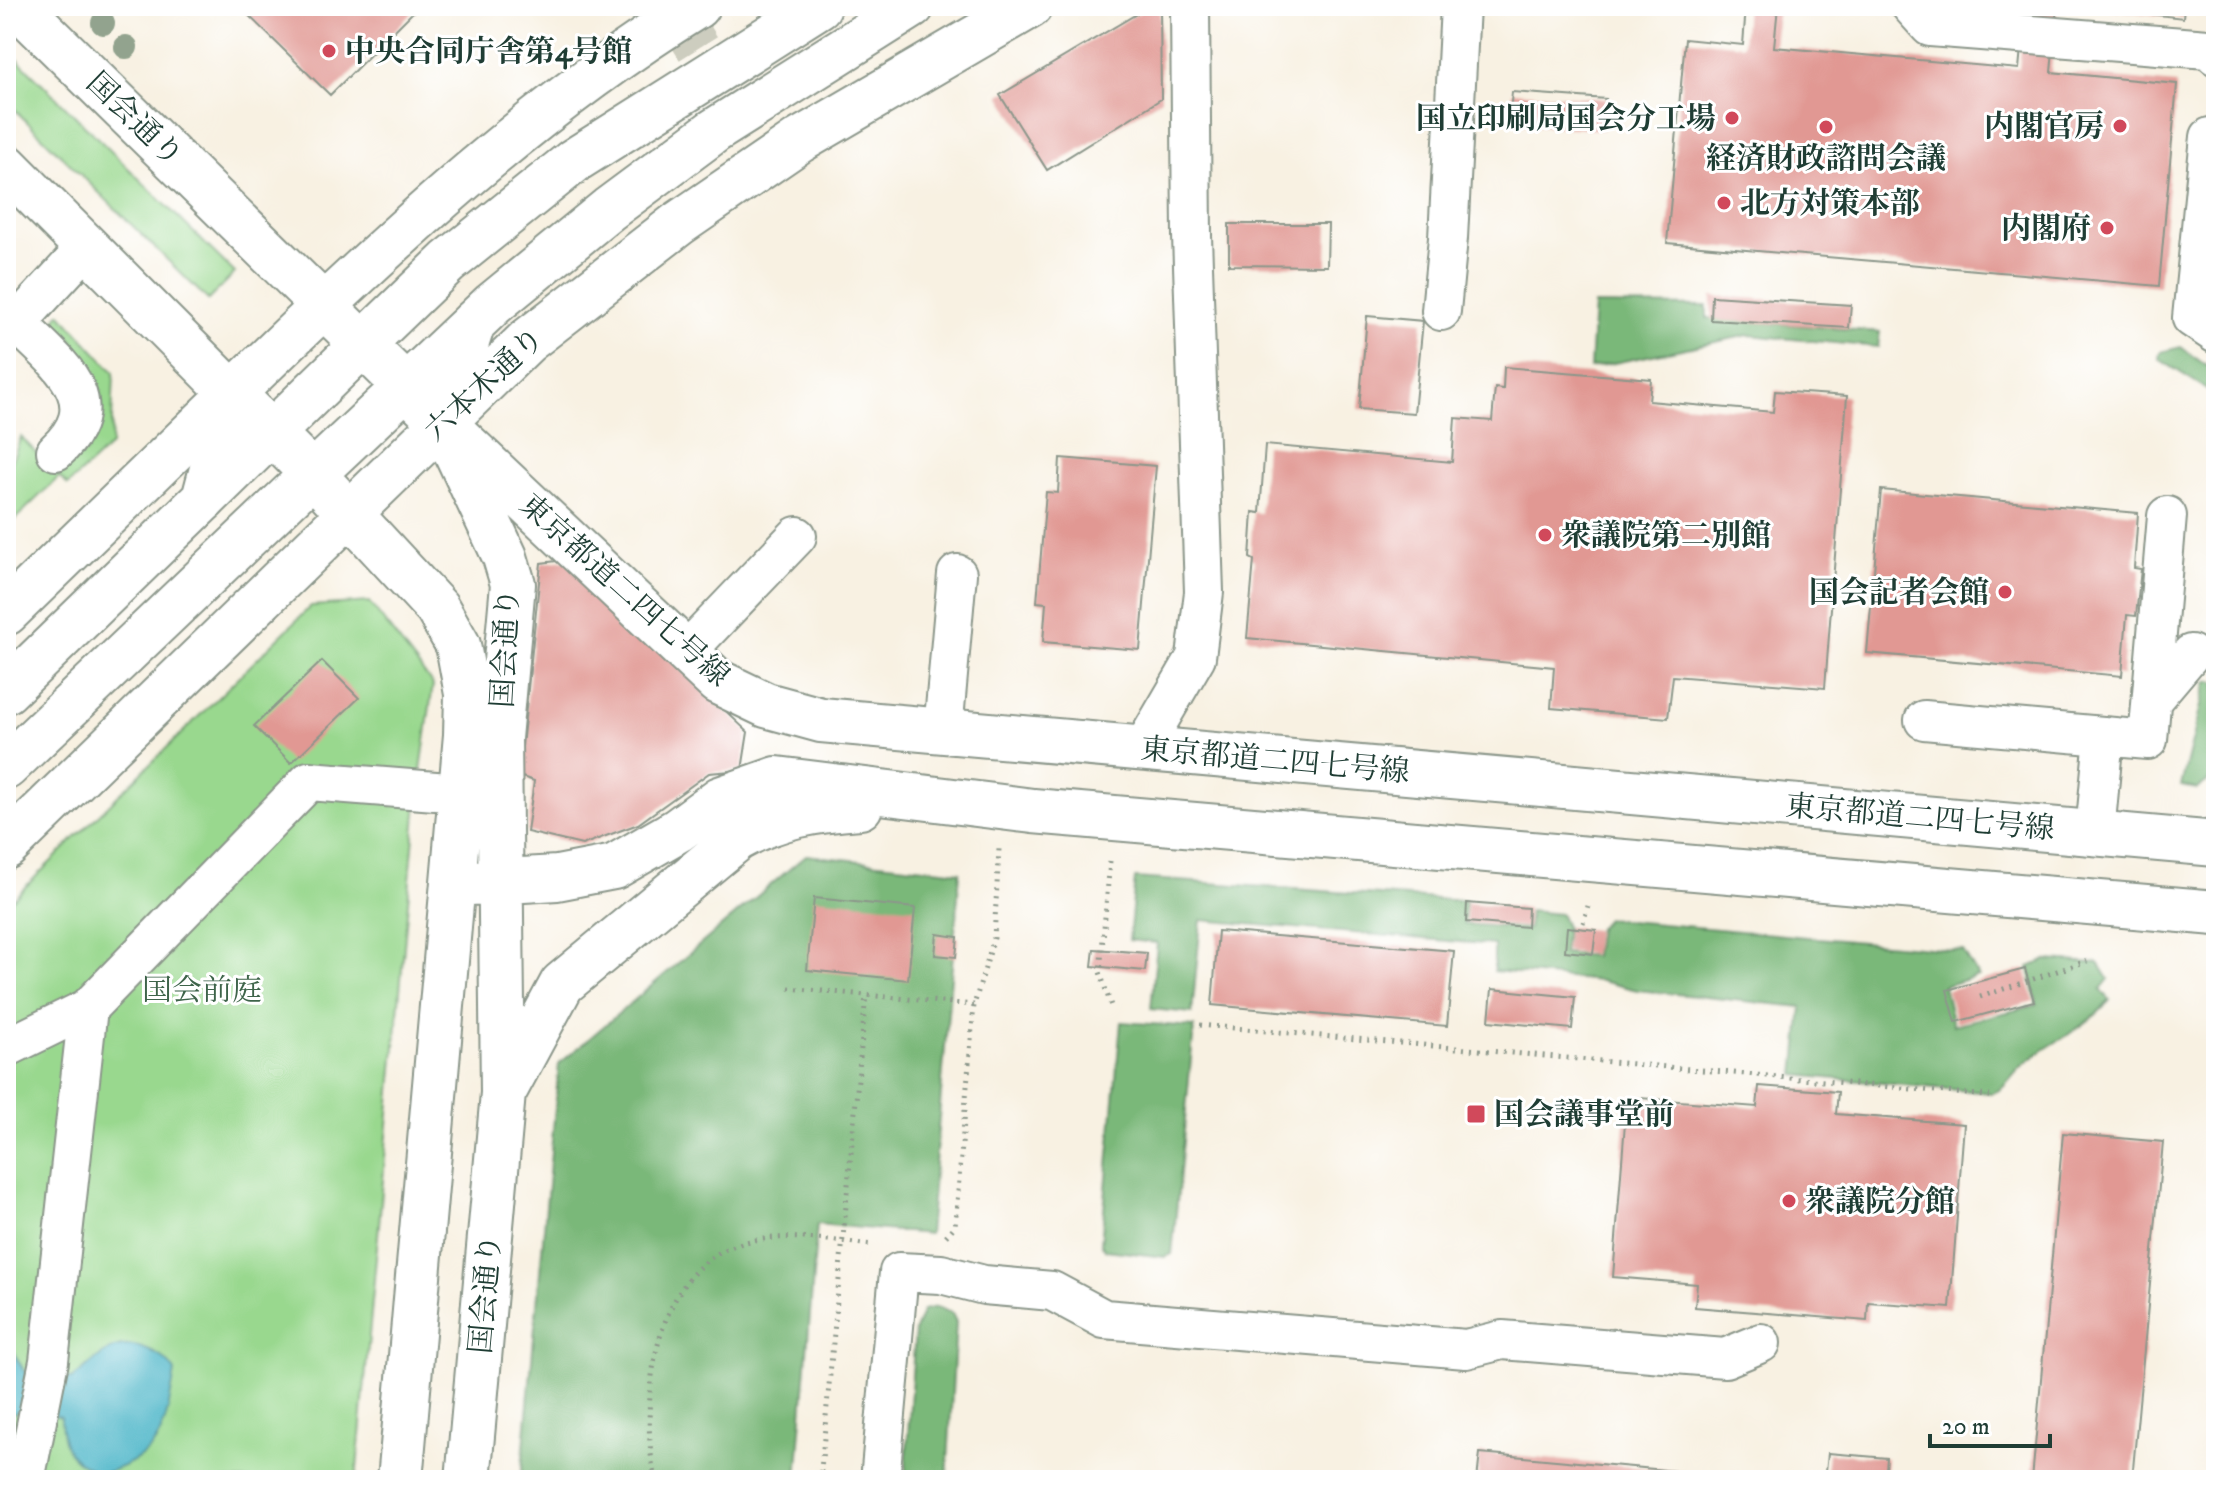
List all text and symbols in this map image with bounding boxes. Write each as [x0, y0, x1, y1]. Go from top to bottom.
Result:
place label: 中央合同庁舎第4号館 [345, 34, 632, 71]
marker: 中央合同庁舎第4号館 [320, 42, 338, 60]
street label: 国会通り [78, 65, 190, 175]
place label: 国立印刷局国会分工場 [1416, 101, 1716, 138]
marker: 国立印刷局国会分工場 [1723, 109, 1741, 127]
place label: 内閣官房 [1984, 109, 2104, 146]
marker: 内閣官房 [2111, 117, 2129, 135]
marker: 経済財政諮問会議 [1817, 118, 1835, 136]
place label: 経済財政諮問会議 [1706, 141, 1946, 178]
place label: 北方対策本部 [1740, 186, 1920, 223]
marker: 北方対策本部 [1715, 194, 1733, 212]
place label: 内閣府 [2001, 211, 2091, 248]
marker: 内閣府 [2098, 219, 2116, 237]
street label: 六本木通り [418, 320, 552, 450]
street label: 東京都道二四七号線 [511, 487, 737, 695]
place label: 衆議院第二別館 [1561, 518, 1771, 555]
marker: 衆議院第二別館 [1536, 526, 1554, 544]
place label: 国会記者会館 [1809, 575, 1989, 612]
marker: 国会記者会館 [1996, 583, 2014, 601]
street label: 国会通り [485, 587, 528, 709]
street label: 東京都道二四七号線 [1139, 731, 1411, 792]
street label: 東京都道二四七号線 [1784, 788, 2056, 849]
park label: 国会前庭 [142, 973, 262, 1010]
place label: 国会議事堂前 [1494, 1097, 1674, 1134]
marker: 国会議事堂前 [1465, 1103, 1487, 1125]
place label: 衆議院分館 [1805, 1184, 1955, 1221]
marker: 衆議院分館 [1780, 1192, 1798, 1210]
street label: 国会通り [463, 1233, 510, 1356]
scale bar [1930, 1398, 2050, 1448]
text: 20 m [1942, 1412, 1990, 1442]

